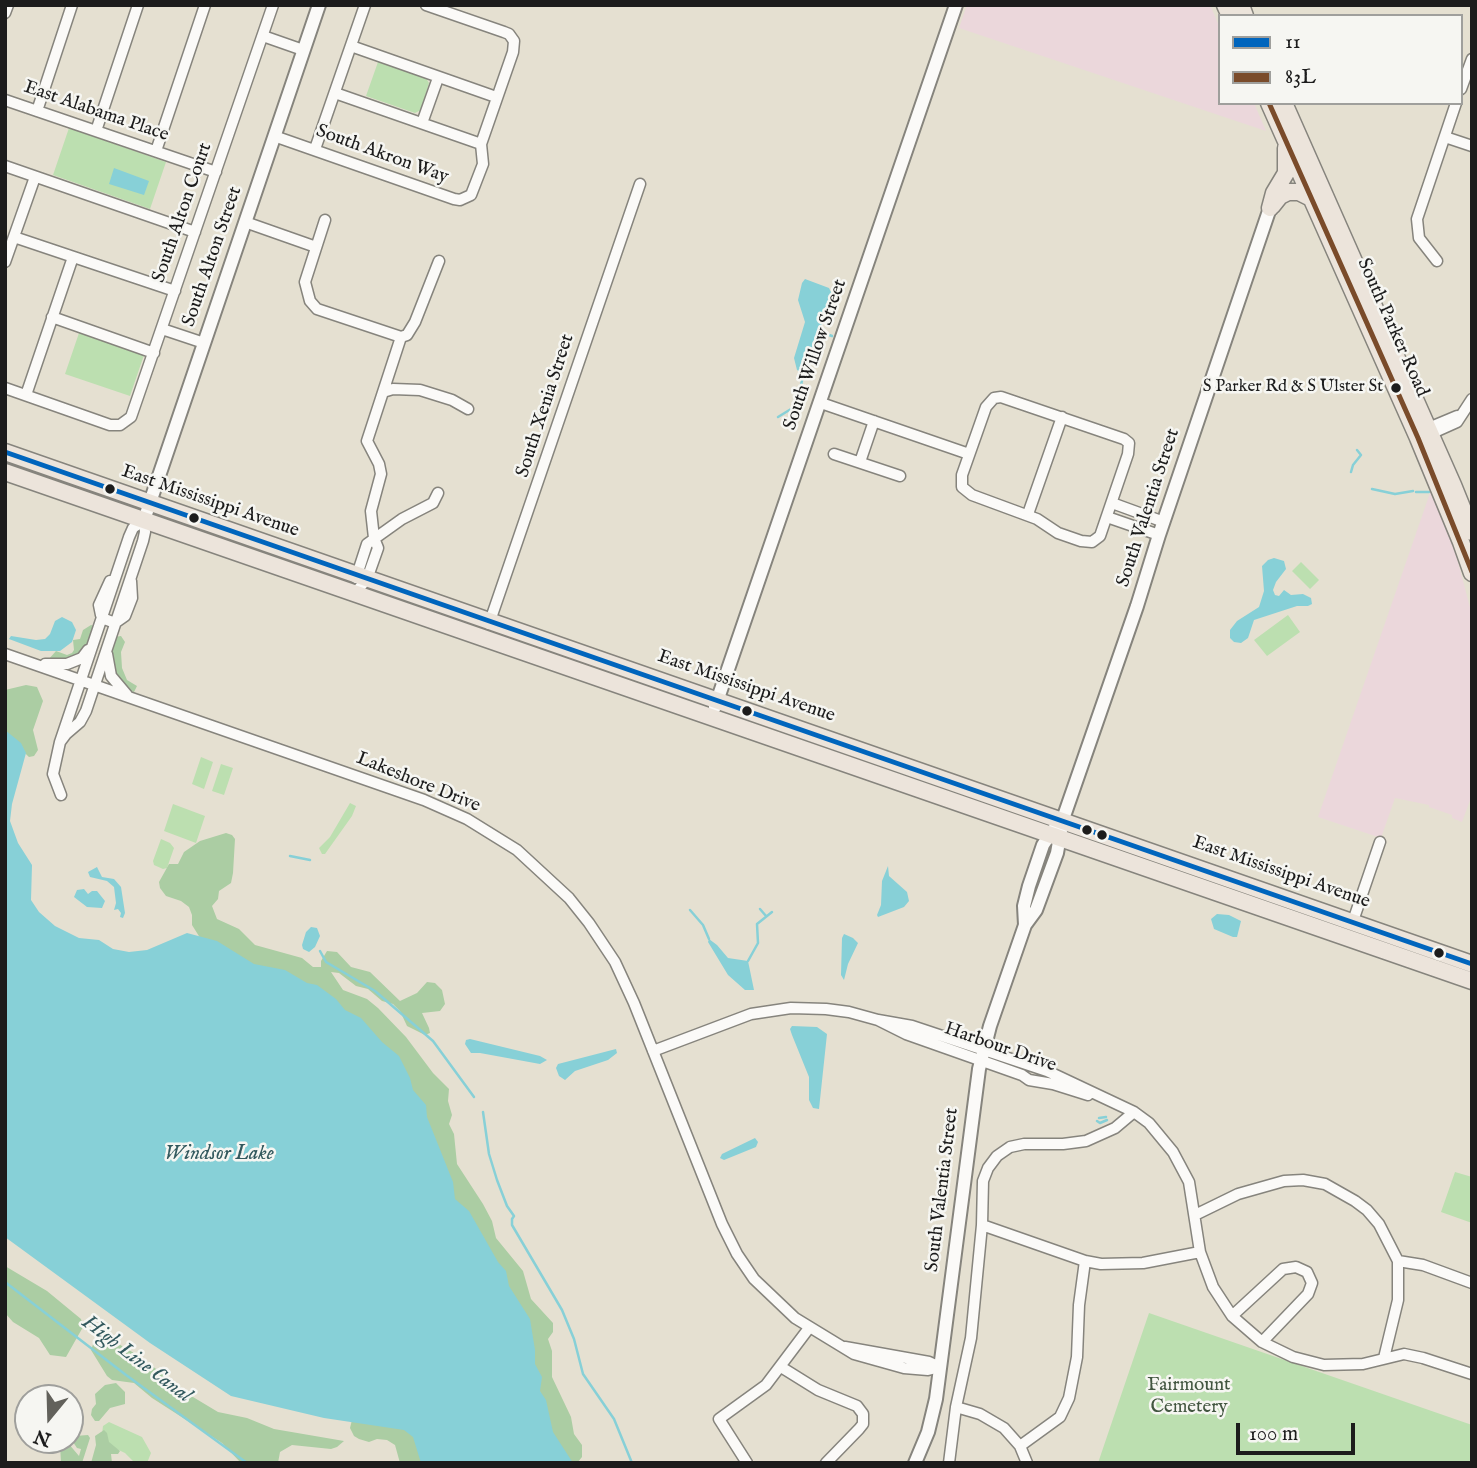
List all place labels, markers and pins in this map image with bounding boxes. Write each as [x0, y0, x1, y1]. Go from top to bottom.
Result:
place label: S Parker Rd & S Ulster St [1203, 378, 1383, 398]
marker: S Parker Rd & S Ulster St [1389, 381, 1403, 395]
unlabelled marker [103, 482, 117, 496]
unlabelled marker [187, 511, 201, 525]
unlabelled marker [740, 704, 754, 718]
unlabelled marker [1080, 823, 1094, 837]
unlabelled marker [1095, 828, 1109, 842]
unlabelled marker [1432, 946, 1446, 960]

